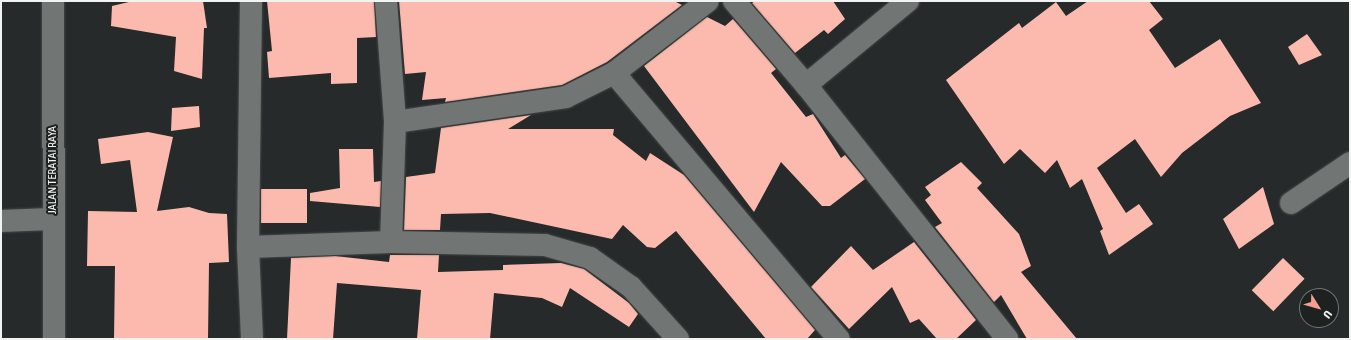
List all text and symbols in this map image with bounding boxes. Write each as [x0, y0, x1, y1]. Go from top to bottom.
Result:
street label: JALAN TERATAI RAYA [46, 126, 60, 214]
north arrow [1299, 288, 1339, 328]
text: U [1321, 308, 1335, 321]

